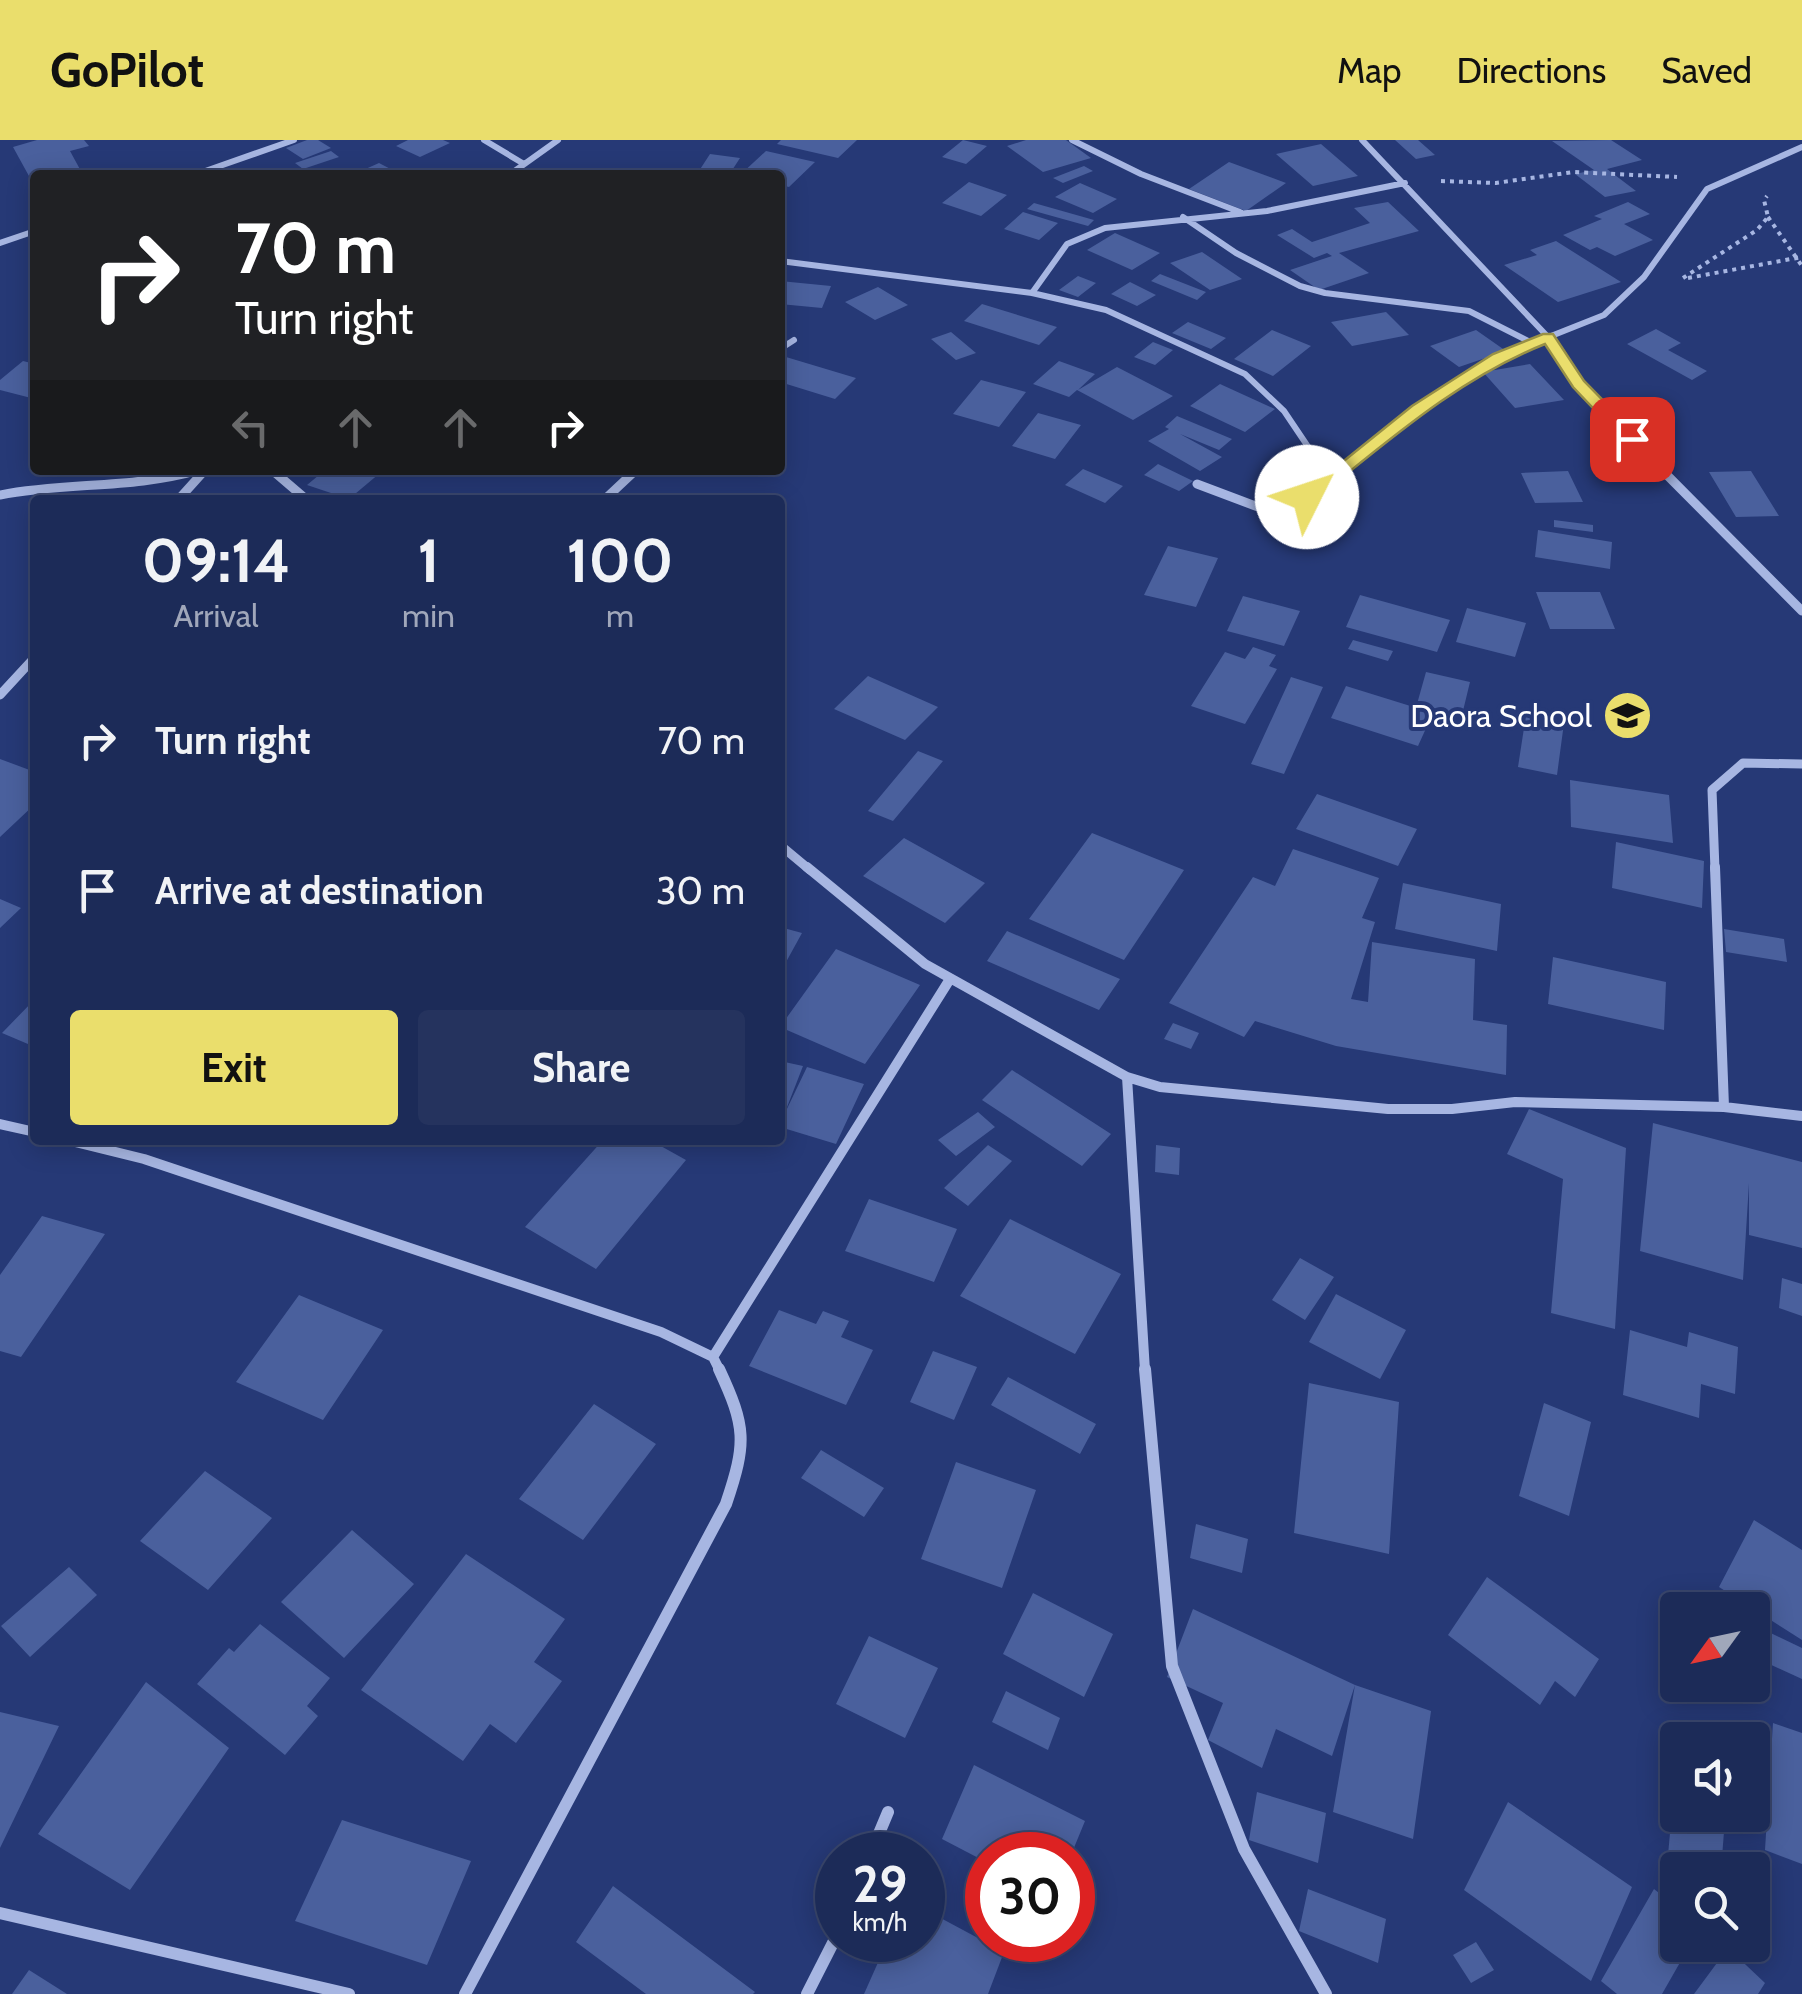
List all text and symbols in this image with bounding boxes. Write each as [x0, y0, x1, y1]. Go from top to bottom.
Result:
text: GoPilot [50, 41, 204, 99]
text: Map [1337, 49, 1402, 92]
text: Directions [1457, 49, 1606, 92]
text: Saved [1661, 49, 1752, 92]
text: 70 m [235, 205, 396, 291]
icon: right [70, 210, 200, 340]
text: Turn right [235, 291, 414, 345]
pin [1590, 397, 1675, 482]
icon: left [223, 400, 278, 455]
icon: ahead [328, 400, 383, 455]
icon: ahead [433, 400, 488, 455]
icon: right [538, 400, 593, 455]
icon: arrive [1605, 412, 1660, 467]
position arrow [1255, 445, 1359, 549]
text: 09:14 [142, 524, 290, 597]
text: 1 [417, 524, 440, 597]
text: 100 [566, 524, 673, 597]
text: Arrival [173, 596, 259, 635]
text: min [402, 596, 455, 635]
text: m [606, 596, 634, 635]
school or university icon: Daora School [1601, 689, 1653, 741]
place label: Daora School [1410, 696, 1592, 735]
icon: right [70, 713, 125, 768]
text: Turn right [155, 717, 311, 764]
text: 70 m [658, 717, 745, 764]
icon: arrive [70, 863, 125, 918]
text: Arrive at destination [155, 867, 484, 914]
text: 30 m [656, 867, 745, 914]
button: Exit [70, 1010, 398, 1125]
button: Share [418, 1010, 745, 1125]
north arrow [1660, 1592, 1770, 1702]
map controls [1660, 1592, 1770, 1962]
button: sound [1660, 1722, 1770, 1832]
speed limit sign: 30 [965, 1832, 1095, 1962]
button: search [1660, 1852, 1770, 1962]
text: 29 [853, 1854, 907, 1915]
text: km/h [853, 1907, 907, 1937]

